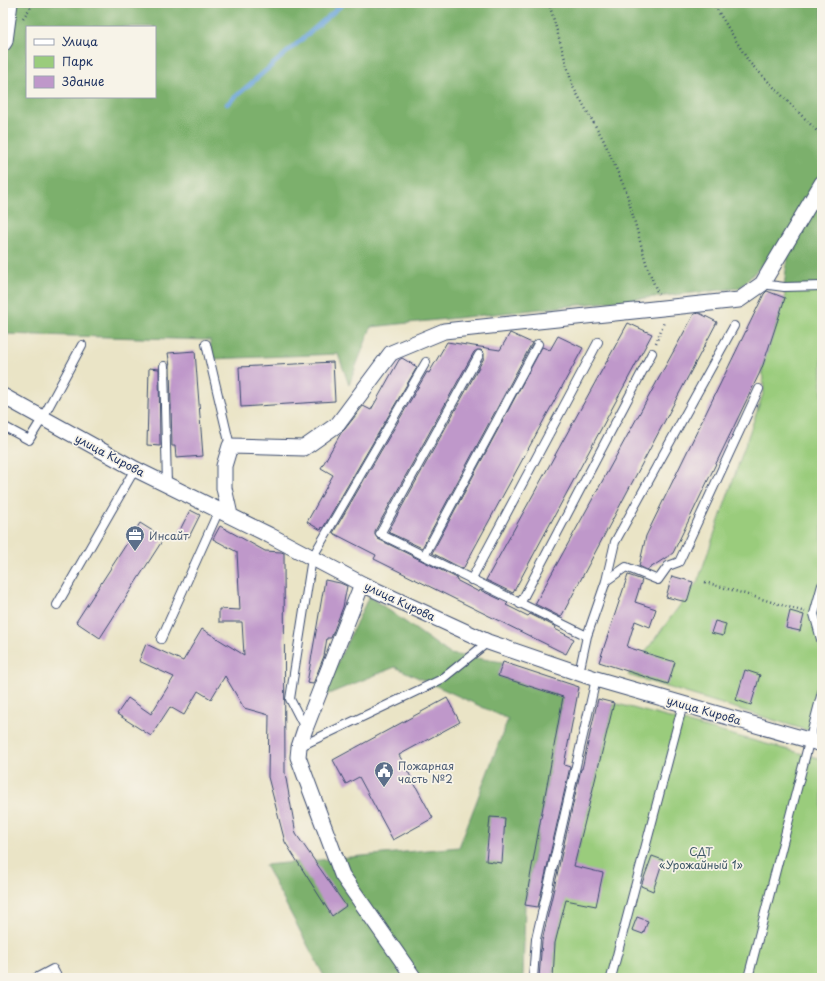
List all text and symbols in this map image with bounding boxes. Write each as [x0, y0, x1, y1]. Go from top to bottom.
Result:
legend [26, 26, 156, 98]
text: Улица [62, 32, 98, 50]
text: Парк [62, 52, 94, 70]
text: Здание [62, 72, 104, 90]
street label: улица Кирова [72, 430, 148, 481]
office icon: Инсайт [124, 524, 146, 552]
place label: Инсайт [149, 527, 189, 544]
street label: улица Кирова [362, 577, 438, 625]
street label: улица Кирова [665, 691, 743, 729]
place label: Пожарная часть №2 [398, 757, 454, 787]
public building icon: Пожарная часть №2 [373, 760, 395, 788]
park label: СДТ «Урожайный 1» [659, 843, 743, 873]

